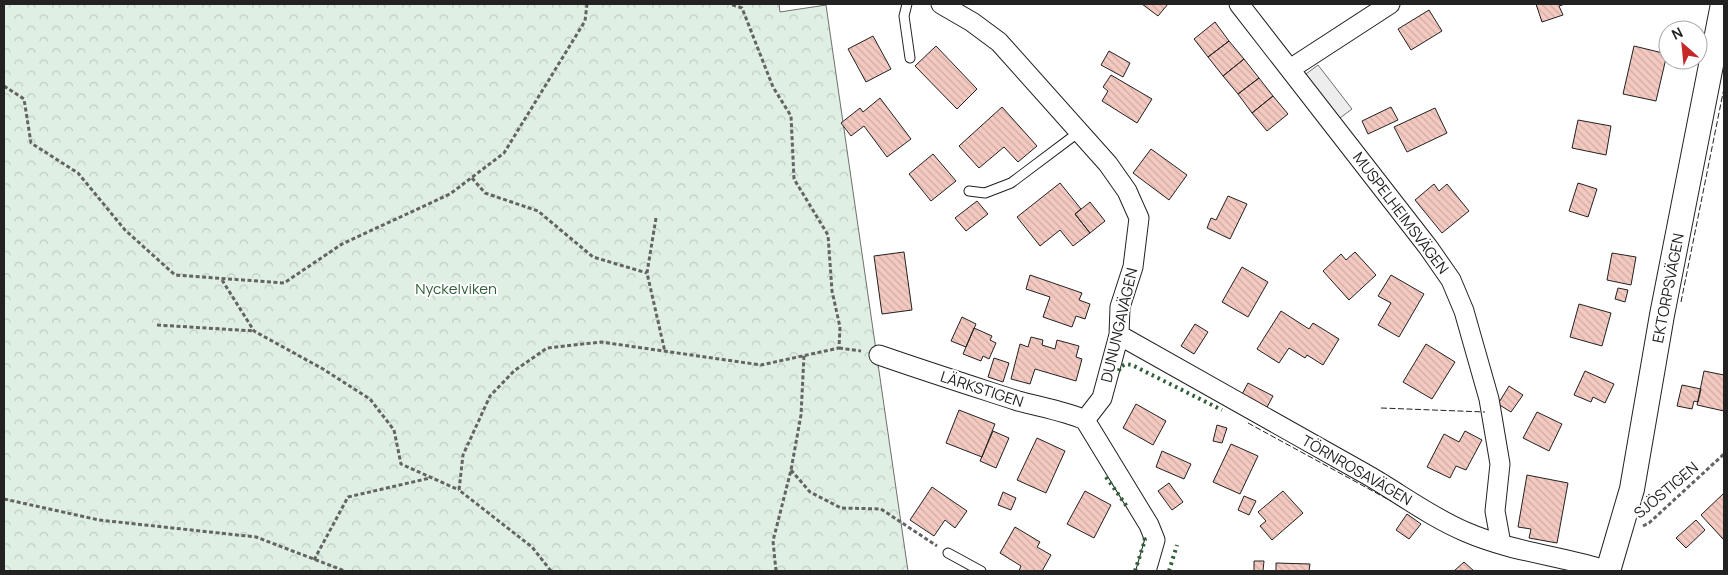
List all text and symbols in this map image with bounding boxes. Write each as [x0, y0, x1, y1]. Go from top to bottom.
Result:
north arrow [1658, 20, 1708, 70]
text: N [1668, 22, 1686, 44]
street label: MUSPELHEIMSVÄGEN [1348, 148, 1454, 278]
street label: EKTORPSVÄGEN [1647, 231, 1689, 345]
street label: DUNUNGAVÄGEN [1096, 266, 1142, 384]
park label: Nyckelviken [415, 278, 497, 299]
street label: LÄRKSTIGEN [938, 366, 1026, 412]
street label: TÖRNROSAVÄGEN [1298, 430, 1416, 510]
street label: SJÖSTIGEN [1629, 457, 1703, 523]

